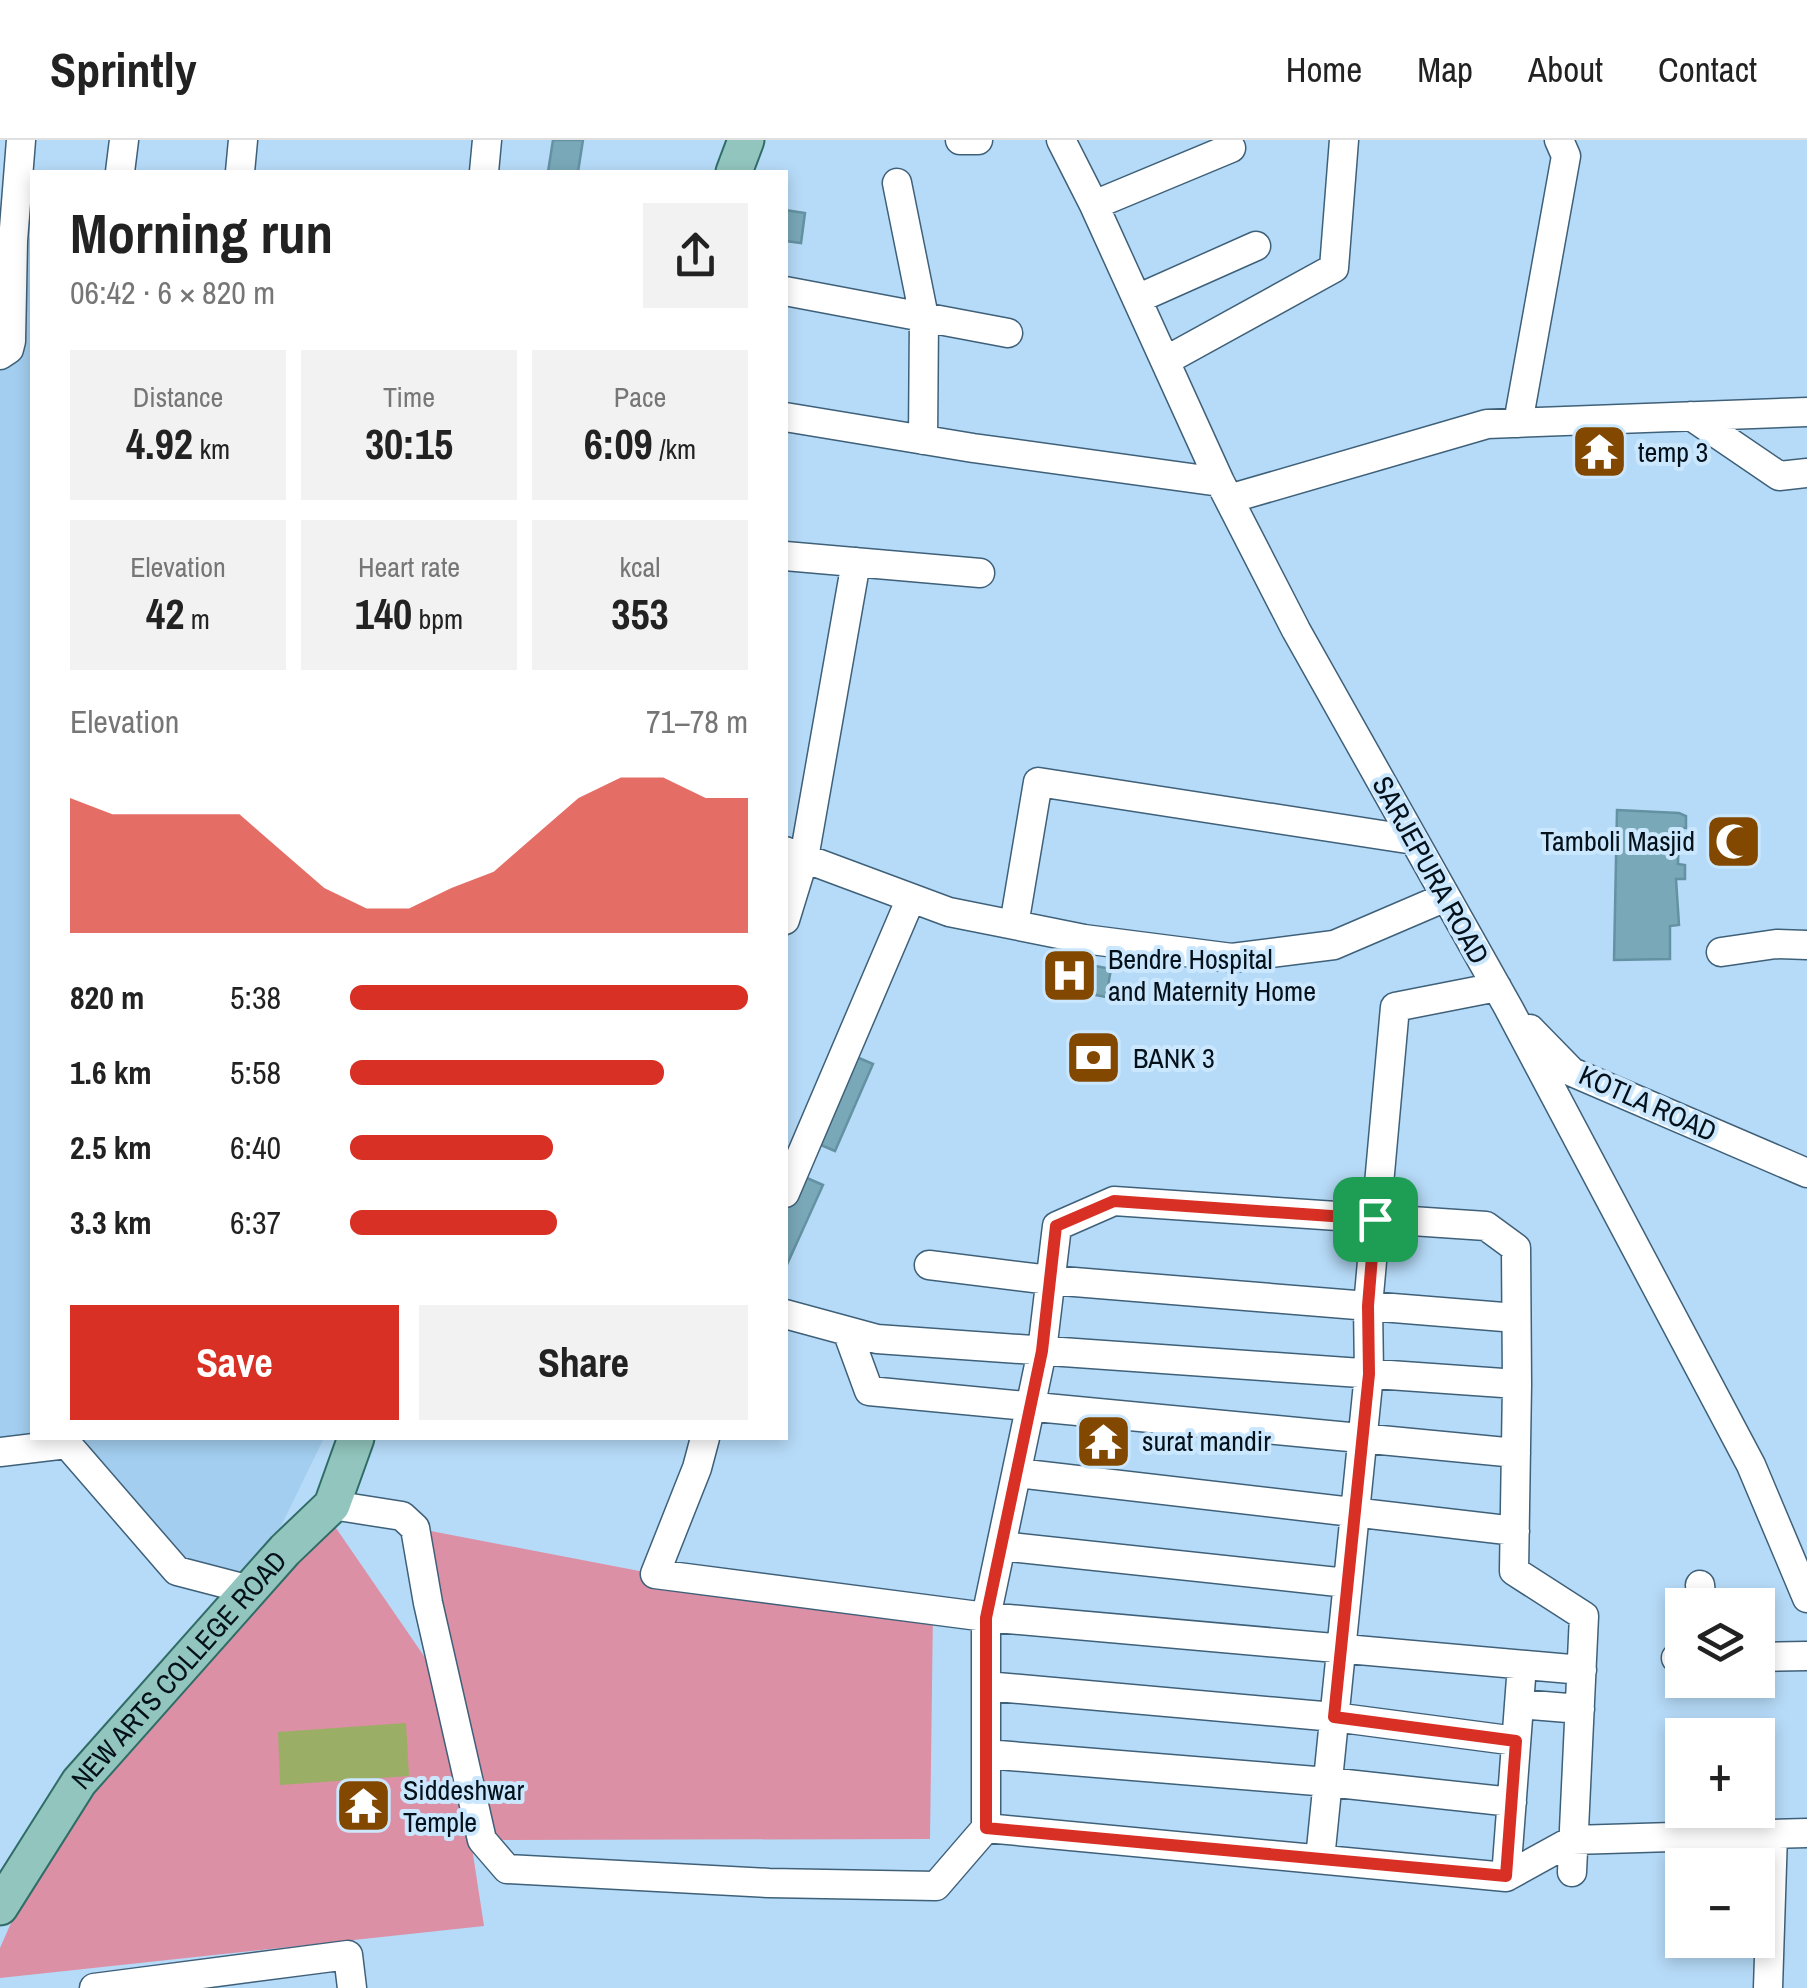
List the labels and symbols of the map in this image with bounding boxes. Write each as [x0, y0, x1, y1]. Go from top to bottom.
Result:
temple icon: temp 3 [1569, 422, 1629, 482]
place label: temp 3 [1638, 433, 1708, 471]
street label: SARJEPURA ROAD [1364, 769, 1498, 971]
mosque icon: Tamboli Masjid [1704, 811, 1764, 871]
place label: Tamboli Masjid [1540, 822, 1695, 860]
place label: Bendre Hospital and Maternity Home [1108, 940, 1316, 1010]
hospital icon: Bendre Hospital and Maternity Home [1039, 945, 1099, 1005]
bank icon: BANK 3 [1064, 1028, 1124, 1088]
place label: BANK 3 [1133, 1039, 1215, 1077]
street label: KOTLA ROAD [1573, 1056, 1723, 1150]
pin [1333, 1177, 1418, 1262]
temple icon: surat mandir [1073, 1411, 1133, 1471]
place label: surat mandir [1142, 1422, 1271, 1460]
street label: NEW ARTS COLLEGE ROAD [62, 1542, 295, 1797]
place label: Siddeshwar Temple [403, 1771, 525, 1841]
temple icon: Siddeshwar Temple [334, 1776, 394, 1836]

